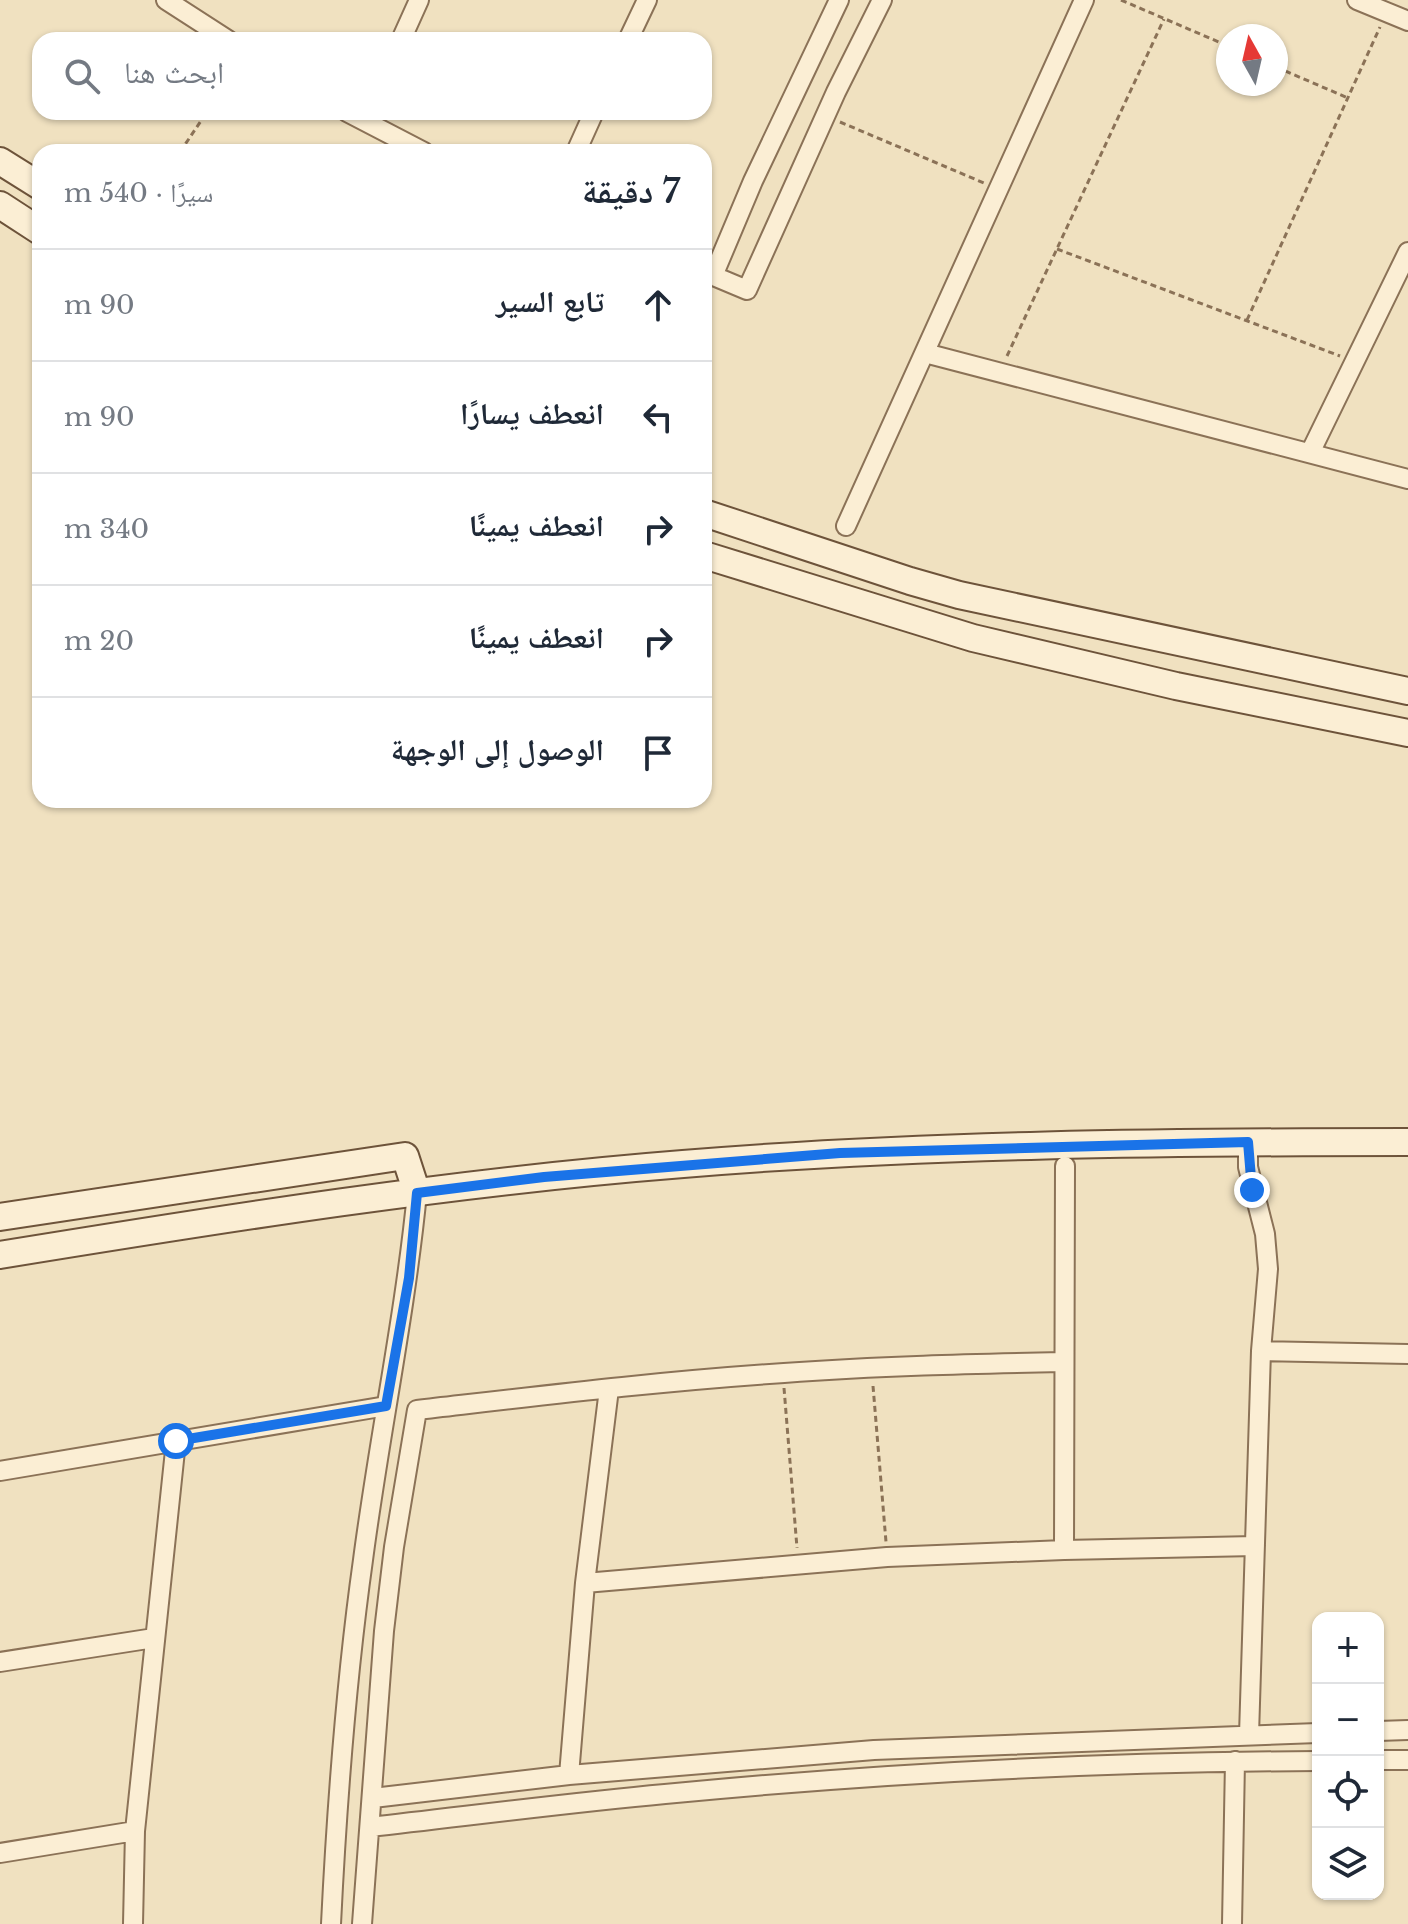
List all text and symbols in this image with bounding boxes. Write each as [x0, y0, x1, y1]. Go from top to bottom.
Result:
north arrow [1216, 24, 1288, 96]
search box [32, 32, 712, 120]
icon: search [60, 54, 104, 98]
text: ابحث هنا [124, 54, 224, 91]
text: 7 دقيقة [582, 170, 680, 212]
text: سيرًا · 540 m [64, 177, 213, 209]
text: تابع السير [496, 283, 604, 320]
icon: ahead [636, 283, 680, 327]
text: 90 m [64, 289, 135, 321]
text: انعطف يسارًا [460, 395, 604, 432]
icon: left [636, 395, 680, 439]
text: 90 m [64, 401, 135, 433]
text: انعطف يمينًا [469, 507, 604, 544]
icon: right [636, 507, 680, 551]
text: 340 m [64, 513, 149, 545]
text: انعطف يمينًا [469, 619, 604, 656]
icon: right [636, 619, 680, 663]
text: 20 m [64, 625, 134, 657]
text: الوصول إلى الوجهة [391, 731, 604, 768]
icon: arrive [636, 731, 680, 775]
route end [1234, 1172, 1270, 1208]
route start [158, 1423, 194, 1459]
map controls [1312, 1612, 1384, 1900]
button: + [1312, 1612, 1384, 1684]
button: − [1312, 1684, 1384, 1756]
button: locate [1312, 1756, 1384, 1828]
button: layers [1312, 1828, 1384, 1900]

